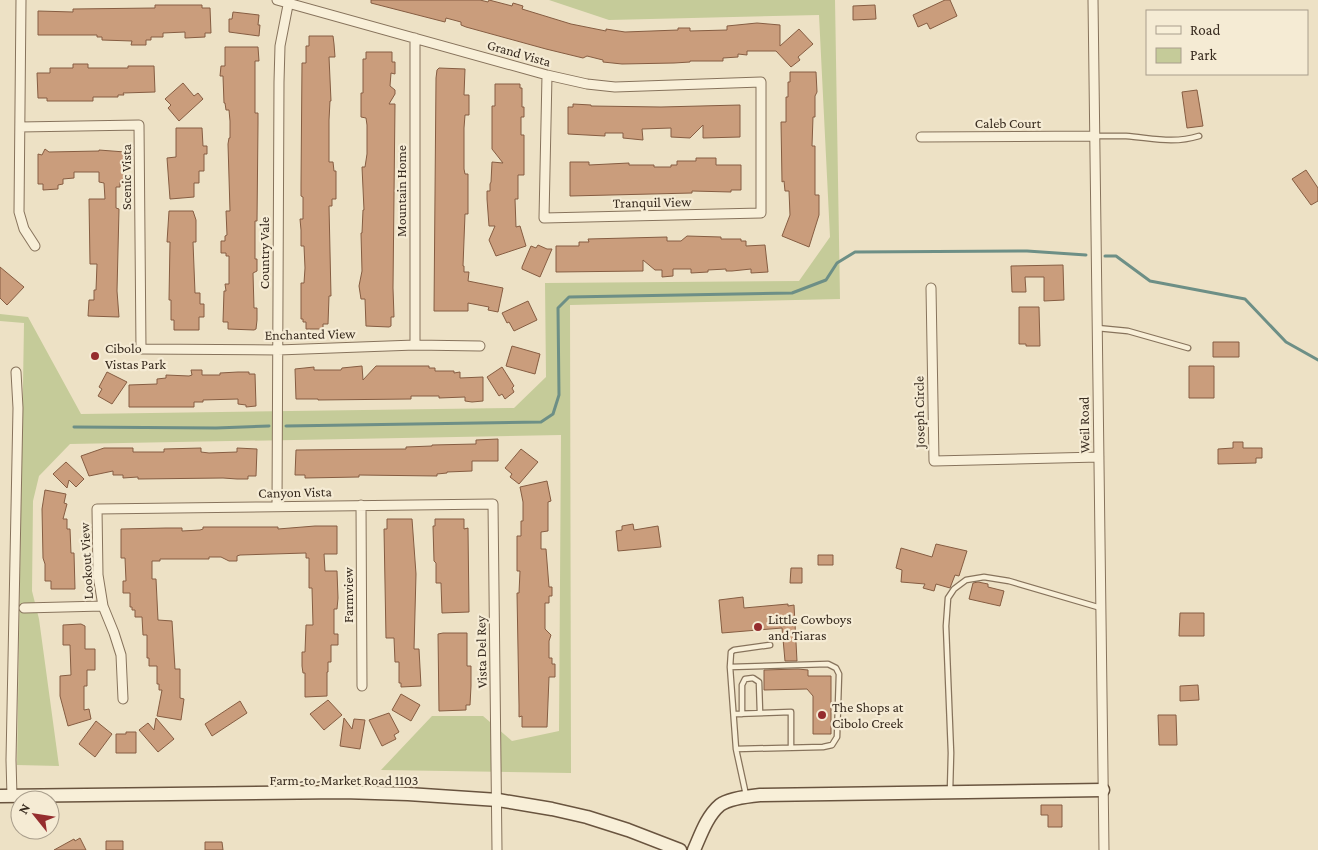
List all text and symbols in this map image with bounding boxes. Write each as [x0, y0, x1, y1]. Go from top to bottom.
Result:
legend [1146, 10, 1308, 75]
text: Road [1190, 22, 1221, 38]
street label: Grand Vista [485, 36, 553, 70]
text: Park [1190, 47, 1217, 63]
street label: Caleb Court [975, 115, 1042, 131]
street label: Scenic Vista [118, 143, 134, 210]
street label: Mountain Home [393, 145, 409, 237]
street label: Tranquil View [612, 193, 692, 211]
street label: Country Vale [256, 217, 272, 289]
street label: Enchanted View [264, 325, 356, 343]
place label: Cibolo Vistas Park [105, 340, 166, 372]
marker: Cibolo Vistas Park [89, 350, 101, 362]
street label: Joseph Circle [910, 376, 928, 450]
street label: Weil Road [1075, 396, 1092, 454]
street label: Canyon Vista [258, 483, 332, 501]
street label: Lookout View [76, 521, 96, 600]
street label: Farmview [340, 566, 356, 623]
place label: Little Cowboys and Tiaras [768, 611, 852, 643]
street label: Vista Del Rey [472, 615, 490, 688]
marker: Little Cowboys and Tiaras [752, 621, 764, 633]
place label: The Shops at Cibolo Creek [832, 699, 904, 731]
marker: The Shops at Cibolo Creek [816, 709, 828, 721]
street label: Farm-to-Market Road 1103 [270, 772, 418, 788]
north arrow [10, 790, 60, 840]
text: N [14, 800, 33, 817]

